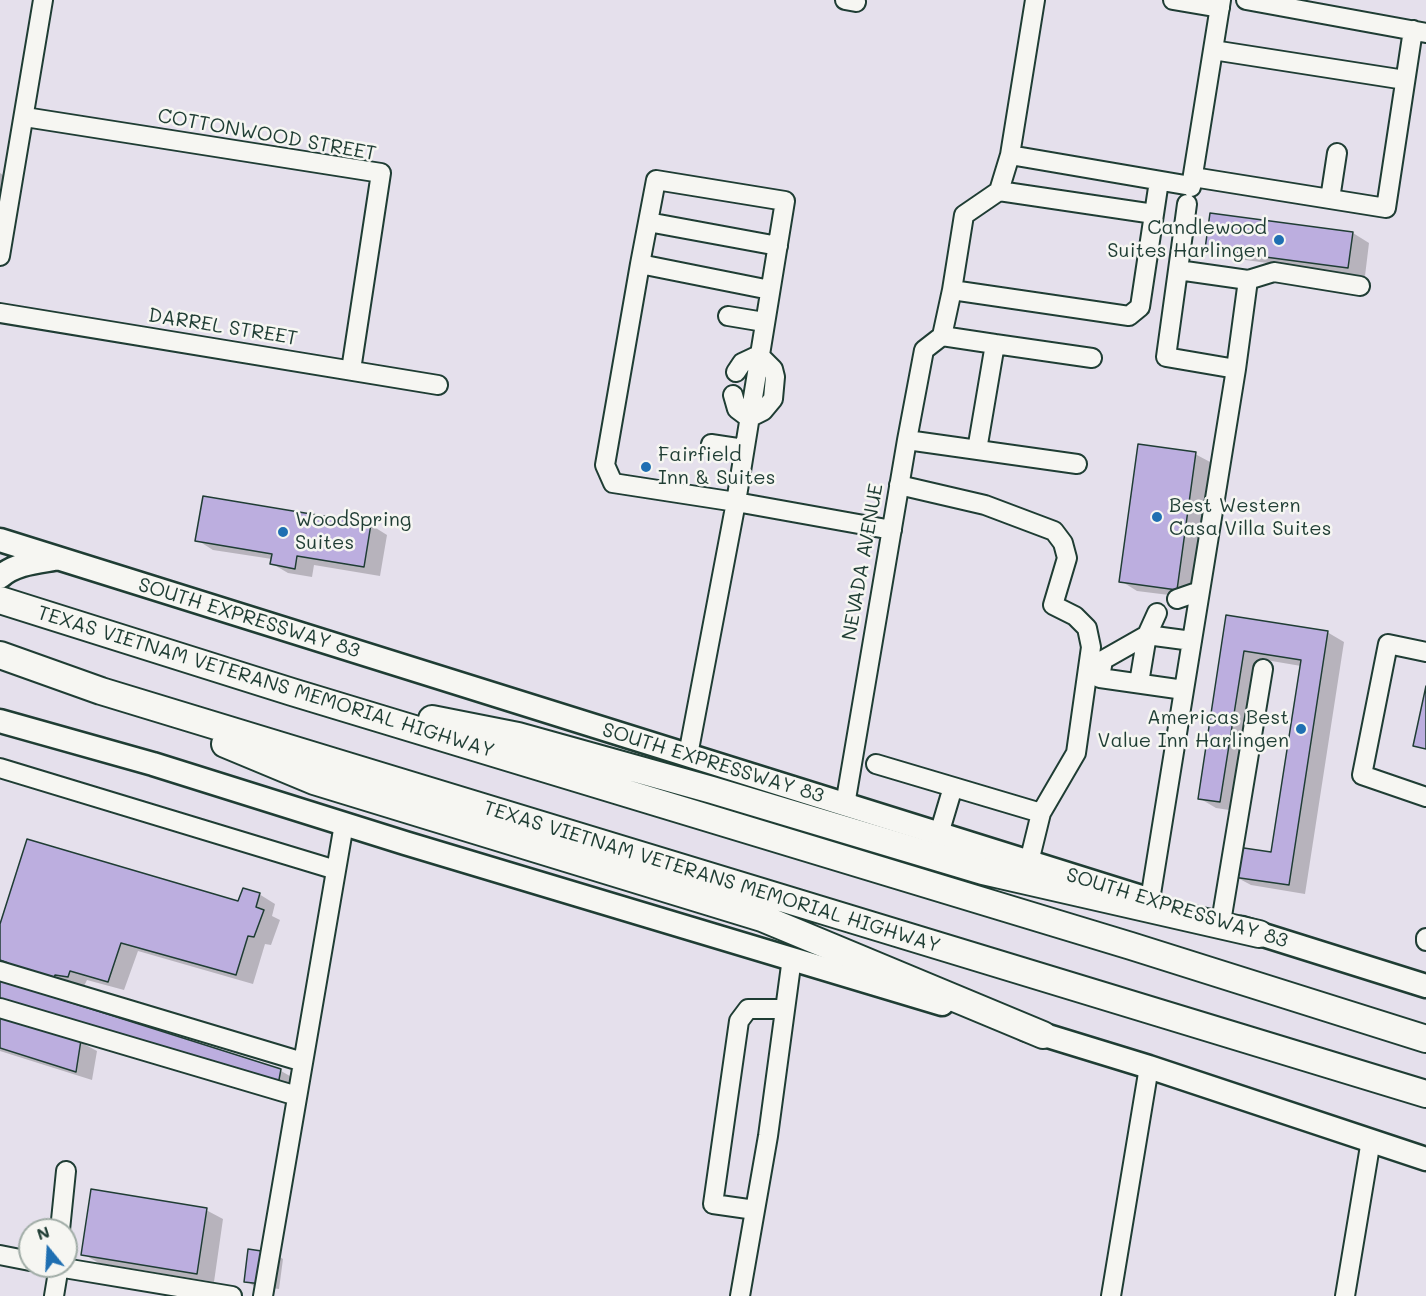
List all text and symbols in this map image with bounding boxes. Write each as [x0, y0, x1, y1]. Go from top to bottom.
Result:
street label: COTTONWOOD STREET [156, 104, 378, 166]
place label: Candlewood Suites Harlingen [1107, 216, 1267, 263]
marker: Candlewood Suites Harlingen [1272, 233, 1286, 247]
street label: DARREL STREET [147, 303, 299, 351]
place label: Fairfield Inn & Suites [658, 443, 775, 490]
marker: Fairfield Inn & Suites [639, 460, 653, 474]
street label: NEVADA AVENUE [837, 482, 889, 642]
place label: Best Western Casa Villa Suites [1169, 494, 1331, 541]
place label: WoodSpring Suites [295, 508, 411, 555]
marker: Best Western Casa Villa Suites [1150, 510, 1164, 524]
marker: WoodSpring Suites [276, 525, 290, 539]
street label: SOUTH EXPRESSWAY 83 [135, 573, 363, 663]
street label: TEXAS VIETNAM VETERANS MEMORIAL HIGHWAY [35, 601, 497, 763]
place label: Americas Best Value Inn Harlingen [1098, 706, 1289, 753]
street label: SOUTH EXPRESSWAY 83 [599, 718, 827, 808]
marker: Americas Best Value Inn Harlingen [1294, 722, 1308, 736]
street label: TEXAS VIETNAM VETERANS MEMORIAL HIGHWAY [481, 796, 943, 958]
street label: SOUTH EXPRESSWAY 83 [1063, 863, 1291, 953]
north arrow [18, 1218, 78, 1278]
text: N [34, 1220, 52, 1244]

